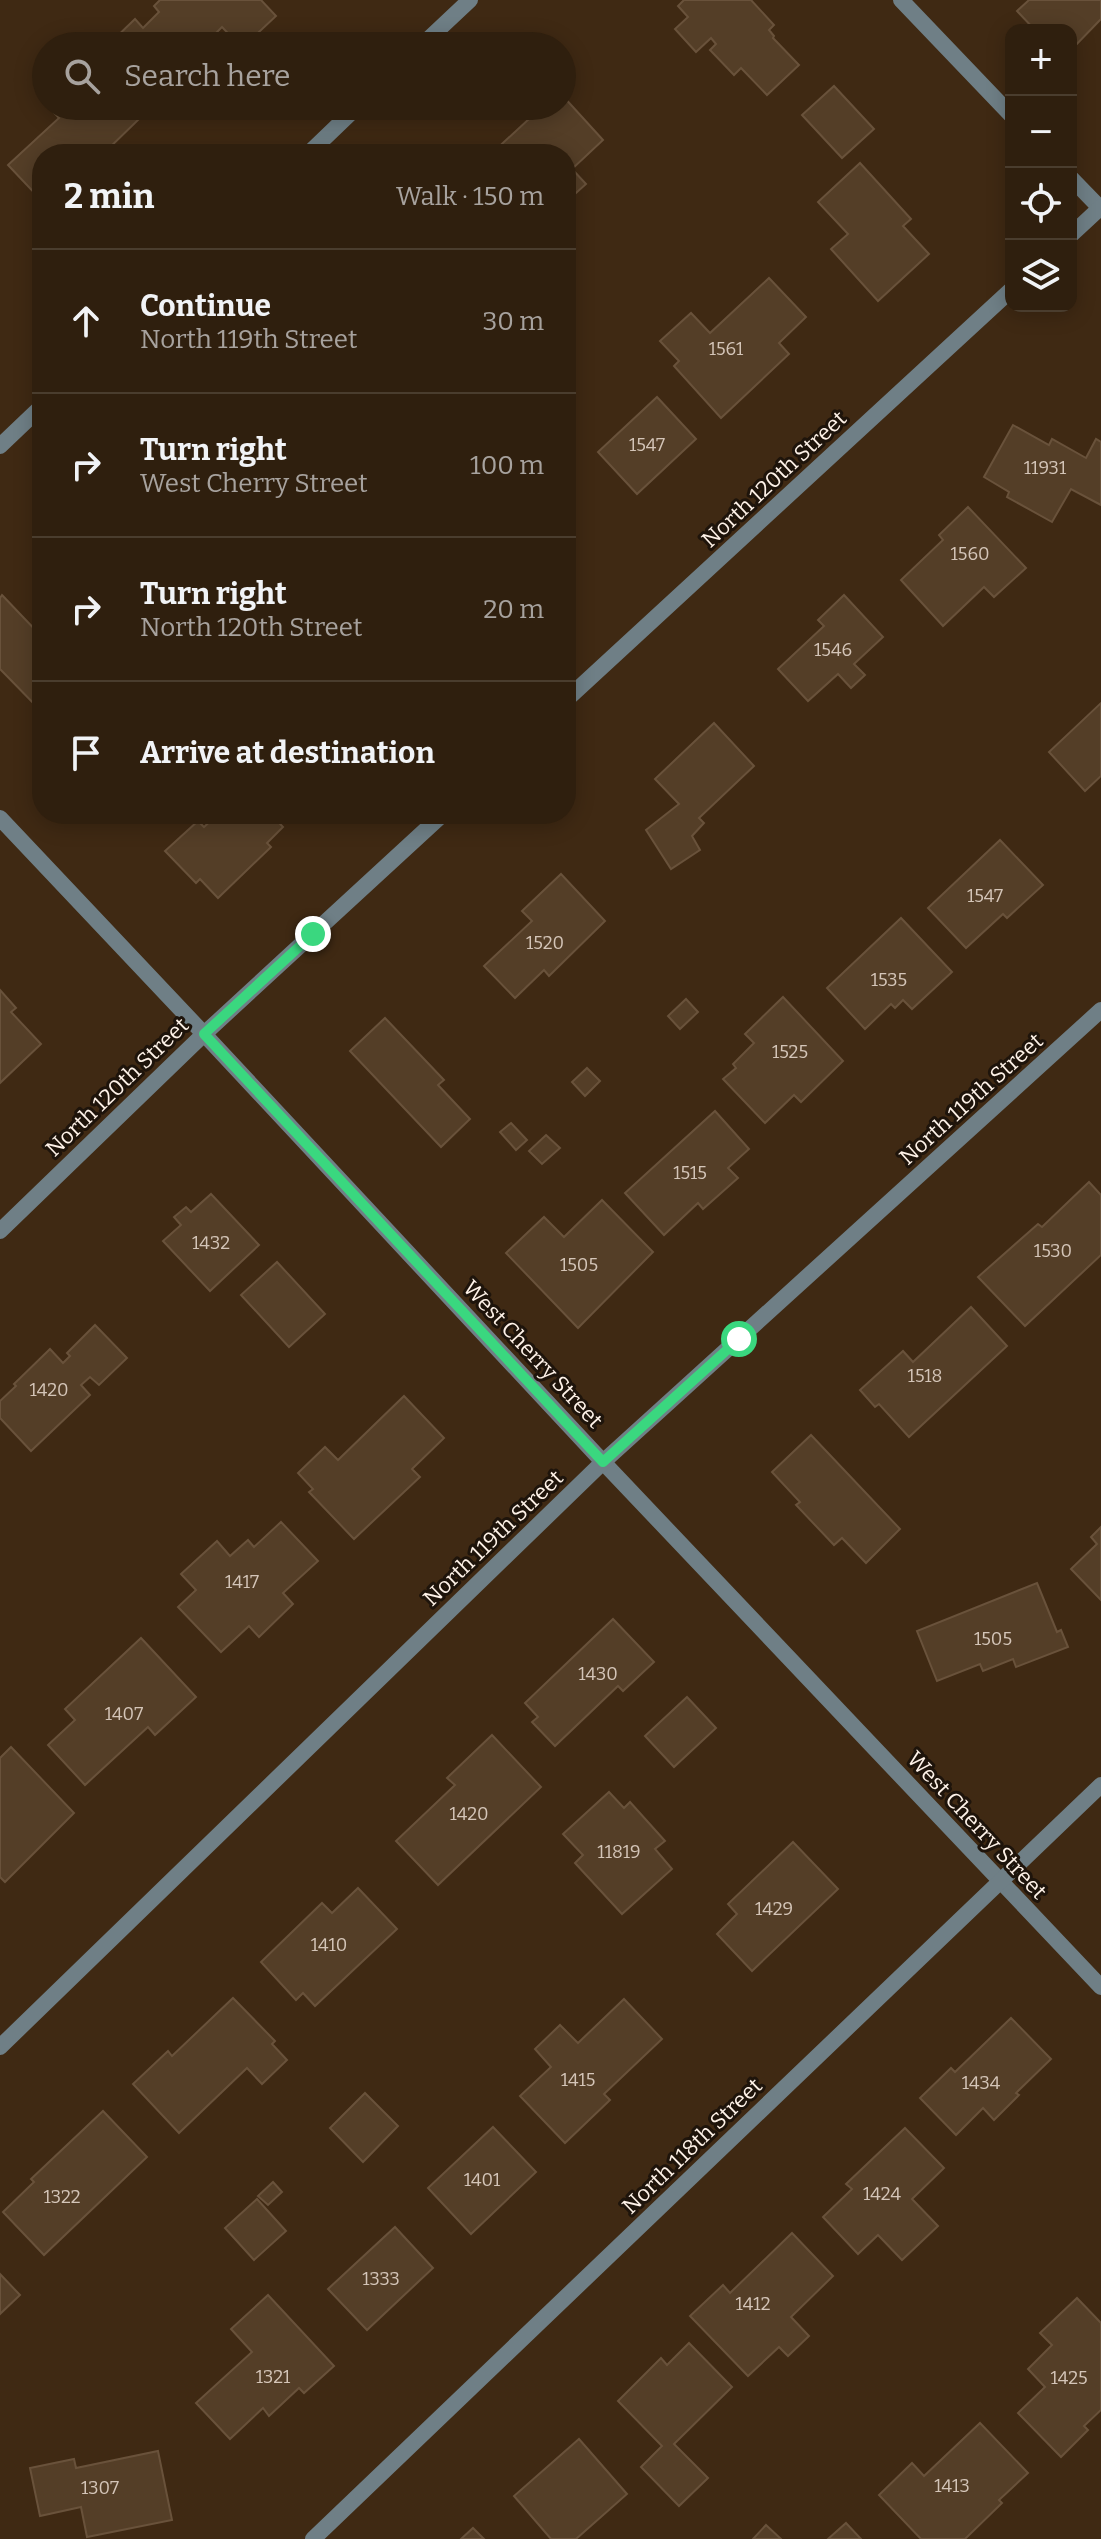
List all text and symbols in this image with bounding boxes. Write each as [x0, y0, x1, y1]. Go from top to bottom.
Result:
map controls [1005, 24, 1077, 312]
button: + [1005, 24, 1077, 96]
search box [32, 32, 576, 120]
icon: search [60, 54, 104, 98]
text: Search here [124, 58, 291, 94]
button: − [1005, 96, 1077, 168]
button: locate [1005, 168, 1077, 240]
text: 2 min [64, 176, 154, 217]
text: Walk · 150 m [396, 181, 544, 212]
button: layers [1005, 240, 1077, 312]
text: Continue [140, 288, 271, 324]
icon: ahead [64, 299, 108, 343]
text: 30 m [483, 306, 544, 337]
text: North 119th Street [140, 324, 357, 355]
house number: 1561 [709, 338, 744, 360]
street label: North 120th Street [696, 405, 852, 553]
text: Turn right [140, 432, 287, 468]
house number: 1547 [629, 434, 665, 456]
icon: right [64, 443, 108, 487]
text: 100 m [470, 450, 544, 481]
house number: 11931 [1024, 457, 1067, 479]
text: West Cherry Street [140, 468, 368, 499]
house number: 1560 [950, 543, 990, 565]
text: Turn right [140, 576, 287, 612]
icon: right [64, 587, 108, 631]
text: 20 m [483, 594, 544, 625]
text: North 120th Street [140, 612, 362, 643]
house number: 1546 [814, 639, 852, 661]
icon: arrive [64, 731, 108, 775]
text: Arrive at destination [140, 735, 435, 771]
house number: 1547 [967, 885, 1003, 907]
route end [295, 916, 331, 952]
house number: 1520 [526, 932, 564, 954]
house number: 1535 [871, 969, 907, 991]
street label: North 120th Street [40, 1012, 194, 1162]
street label: North 119th Street [894, 1027, 1048, 1171]
house number: 1525 [772, 1041, 808, 1063]
house number: 1515 [673, 1162, 707, 1184]
house number: 1432 [192, 1232, 230, 1254]
house number: 1530 [1034, 1240, 1072, 1262]
house number: 1505 [560, 1254, 598, 1276]
street label: West Cherry Street [457, 1274, 609, 1434]
route start [721, 1321, 757, 1357]
house number: 1518 [908, 1365, 942, 1387]
house number: 1420 [29, 1379, 69, 1401]
street label: North 119th Street [417, 1464, 569, 1612]
house number: 1417 [225, 1571, 259, 1593]
house number: 1505 [974, 1628, 1012, 1650]
house number: 1430 [578, 1663, 618, 1685]
house number: 1407 [105, 1703, 143, 1725]
street label: West Cherry Street [901, 1745, 1053, 1905]
house number: 1420 [449, 1803, 489, 1825]
house number: 11819 [597, 1841, 641, 1863]
house number: 1429 [755, 1898, 793, 1920]
house number: 1410 [311, 1934, 347, 1956]
house number: 1415 [561, 2069, 595, 2091]
street label: North 118th Street [616, 2072, 768, 2220]
house number: 1434 [962, 2072, 1001, 2094]
house number: 1401 [464, 2169, 501, 2191]
house number: 1424 [863, 2183, 902, 2205]
house number: 1322 [43, 2186, 81, 2208]
house number: 1333 [362, 2268, 400, 2290]
house number: 1412 [736, 2293, 770, 2315]
house number: 1321 [256, 2366, 291, 2388]
house number: 1425 [1050, 2367, 1088, 2389]
house number: 1413 [934, 2475, 970, 2497]
house number: 1307 [81, 2477, 119, 2499]

